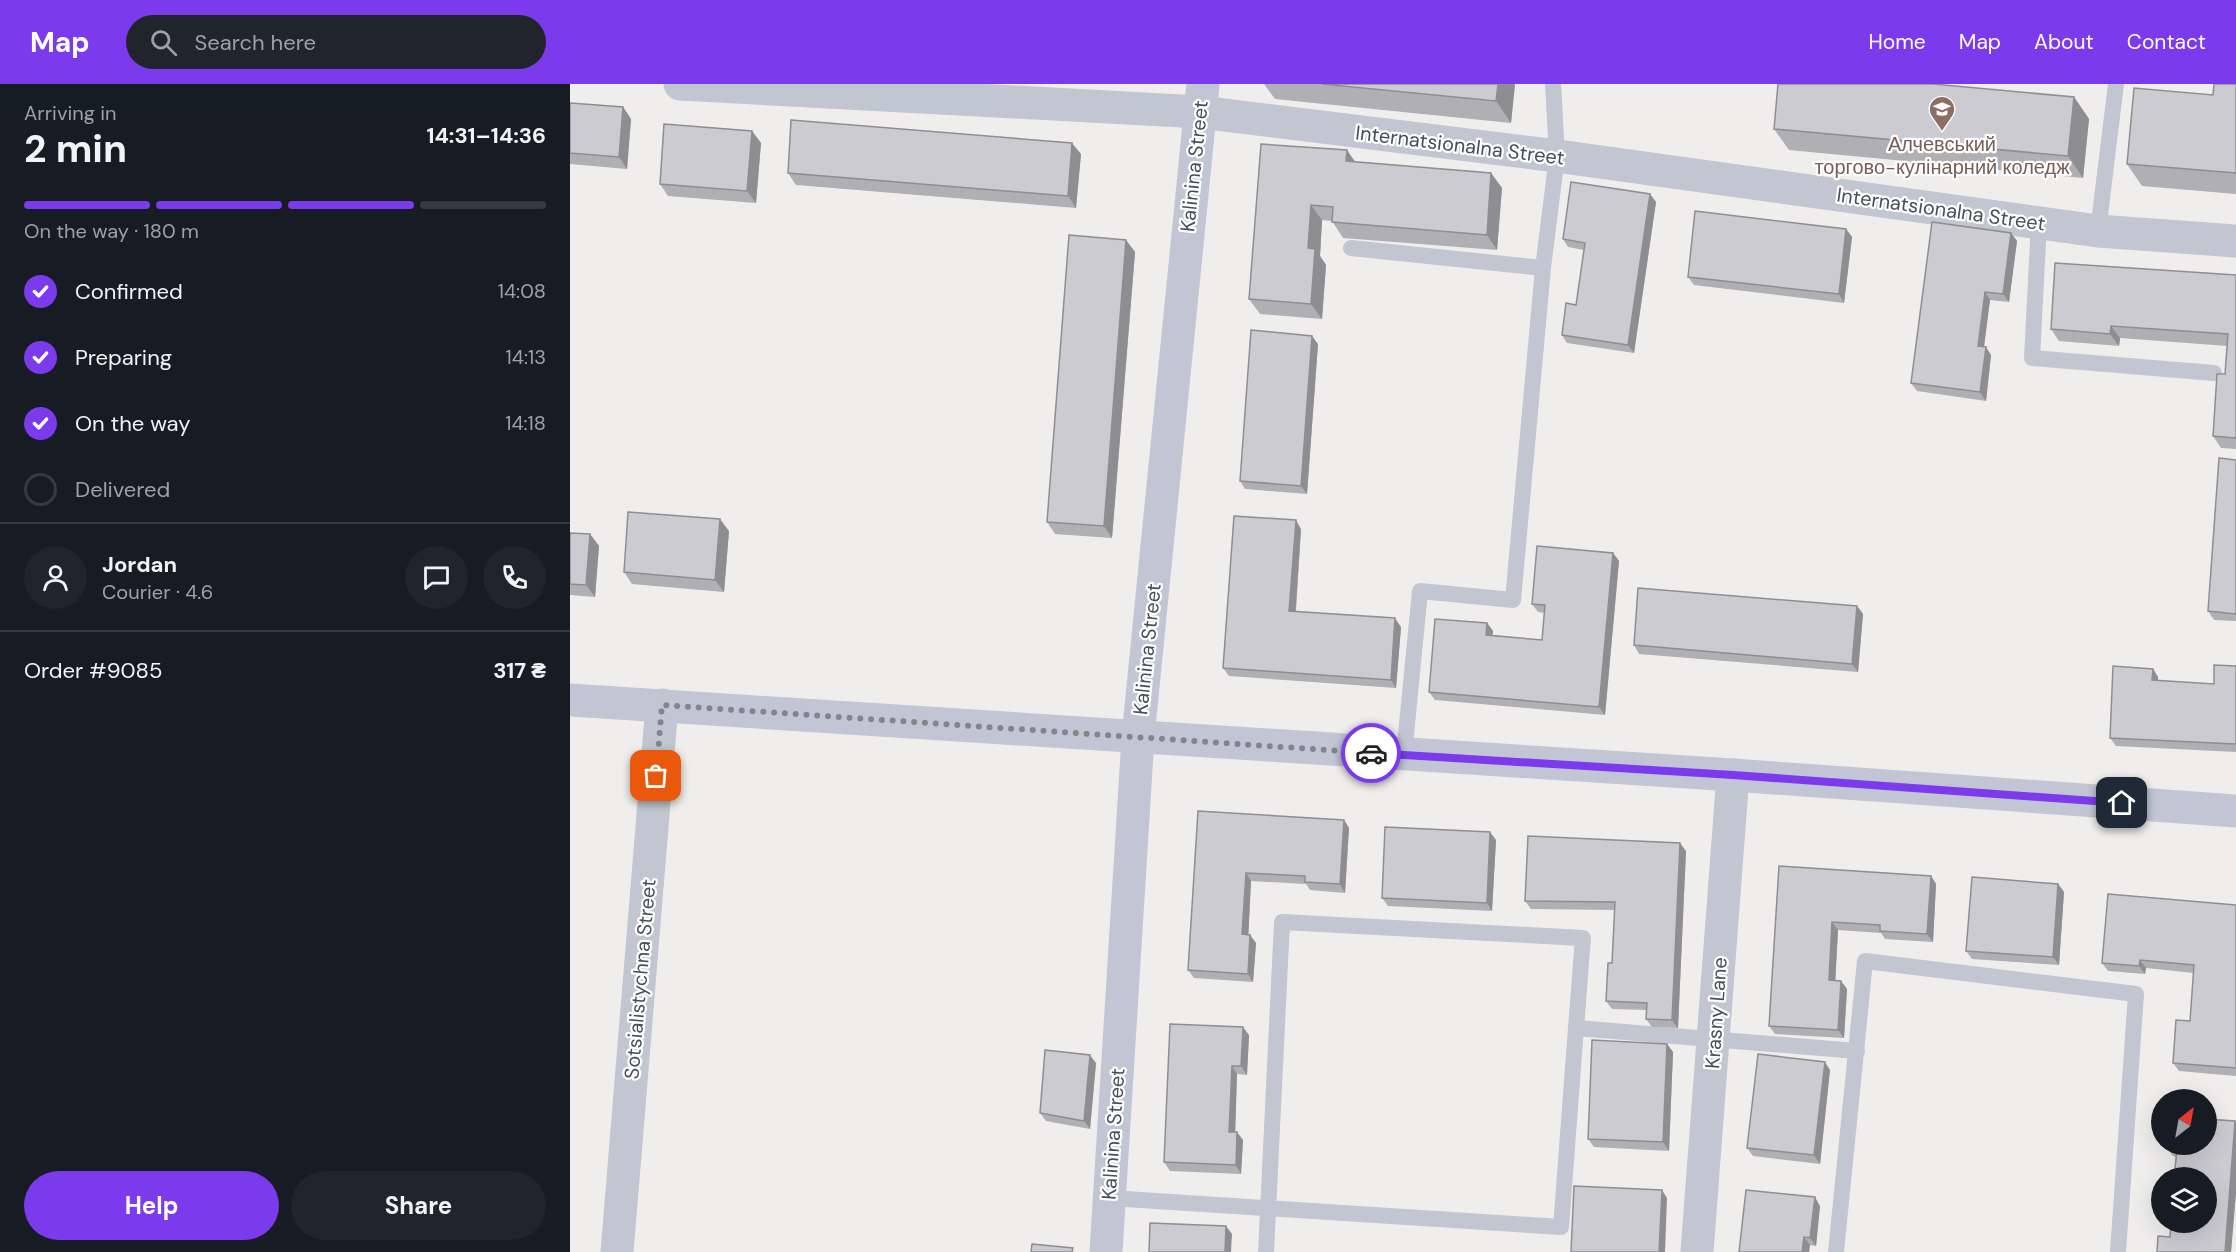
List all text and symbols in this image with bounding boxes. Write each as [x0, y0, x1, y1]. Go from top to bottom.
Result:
search box [126, 15, 546, 69]
text: Map [30, 24, 90, 61]
icon: search [147, 26, 180, 59]
text: Search here [195, 28, 316, 57]
text: Home [1868, 28, 1926, 56]
text: Map [1959, 28, 2001, 56]
text: About [2034, 28, 2094, 56]
text: Contact [2127, 28, 2206, 56]
school or university icon: Алчевський торгово-кулінарний коледж [1927, 94, 1957, 132]
street label: Kalinina Street [1174, 99, 1214, 233]
text: Arriving in [24, 100, 116, 126]
street label: Internatsionalna Street [1354, 119, 1566, 171]
text: 14:31–14:36 [427, 121, 546, 150]
text: 2 min [24, 123, 127, 174]
place label: Алчевський торгово-кулінарний коледж [1814, 131, 2070, 180]
street label: Internatsionalna Street [1835, 181, 2047, 237]
text: On the way · 180 m [24, 218, 199, 244]
icon: check [24, 275, 57, 308]
text: Confirmed [75, 277, 183, 306]
text: 14:08 [498, 278, 546, 304]
icon: check [24, 341, 57, 374]
text: Preparing [75, 343, 172, 372]
text: 14:13 [506, 344, 546, 370]
icon: check [24, 407, 57, 440]
text: On the way [75, 409, 190, 438]
text: 14:18 [505, 410, 546, 436]
text: Delivered [75, 475, 170, 504]
button: person [24, 546, 87, 609]
button: chat [405, 546, 468, 609]
button: phone [483, 546, 546, 609]
text: Jordan [102, 550, 177, 579]
text: Courier · 4.6 [102, 579, 213, 605]
street label: Kalinina Street [1127, 582, 1167, 716]
text: Order #9085 [24, 656, 162, 685]
text: 317 ₴ [493, 656, 546, 685]
courier [1341, 723, 1401, 783]
icon: car [1355, 737, 1388, 770]
pin [630, 750, 681, 801]
icon: bag [639, 759, 672, 792]
pin [2096, 777, 2147, 828]
icon: home [2105, 786, 2138, 819]
street label: Sotsialistychna Street [618, 878, 662, 1080]
street label: Krasny Lane [1699, 956, 1733, 1070]
street label: Kalinina Street [1095, 1067, 1131, 1201]
north arrow [2151, 1089, 2217, 1155]
map controls [2151, 1089, 2217, 1233]
button: layers [2151, 1167, 2217, 1233]
button: Help [24, 1171, 279, 1240]
button: Share [291, 1171, 546, 1240]

